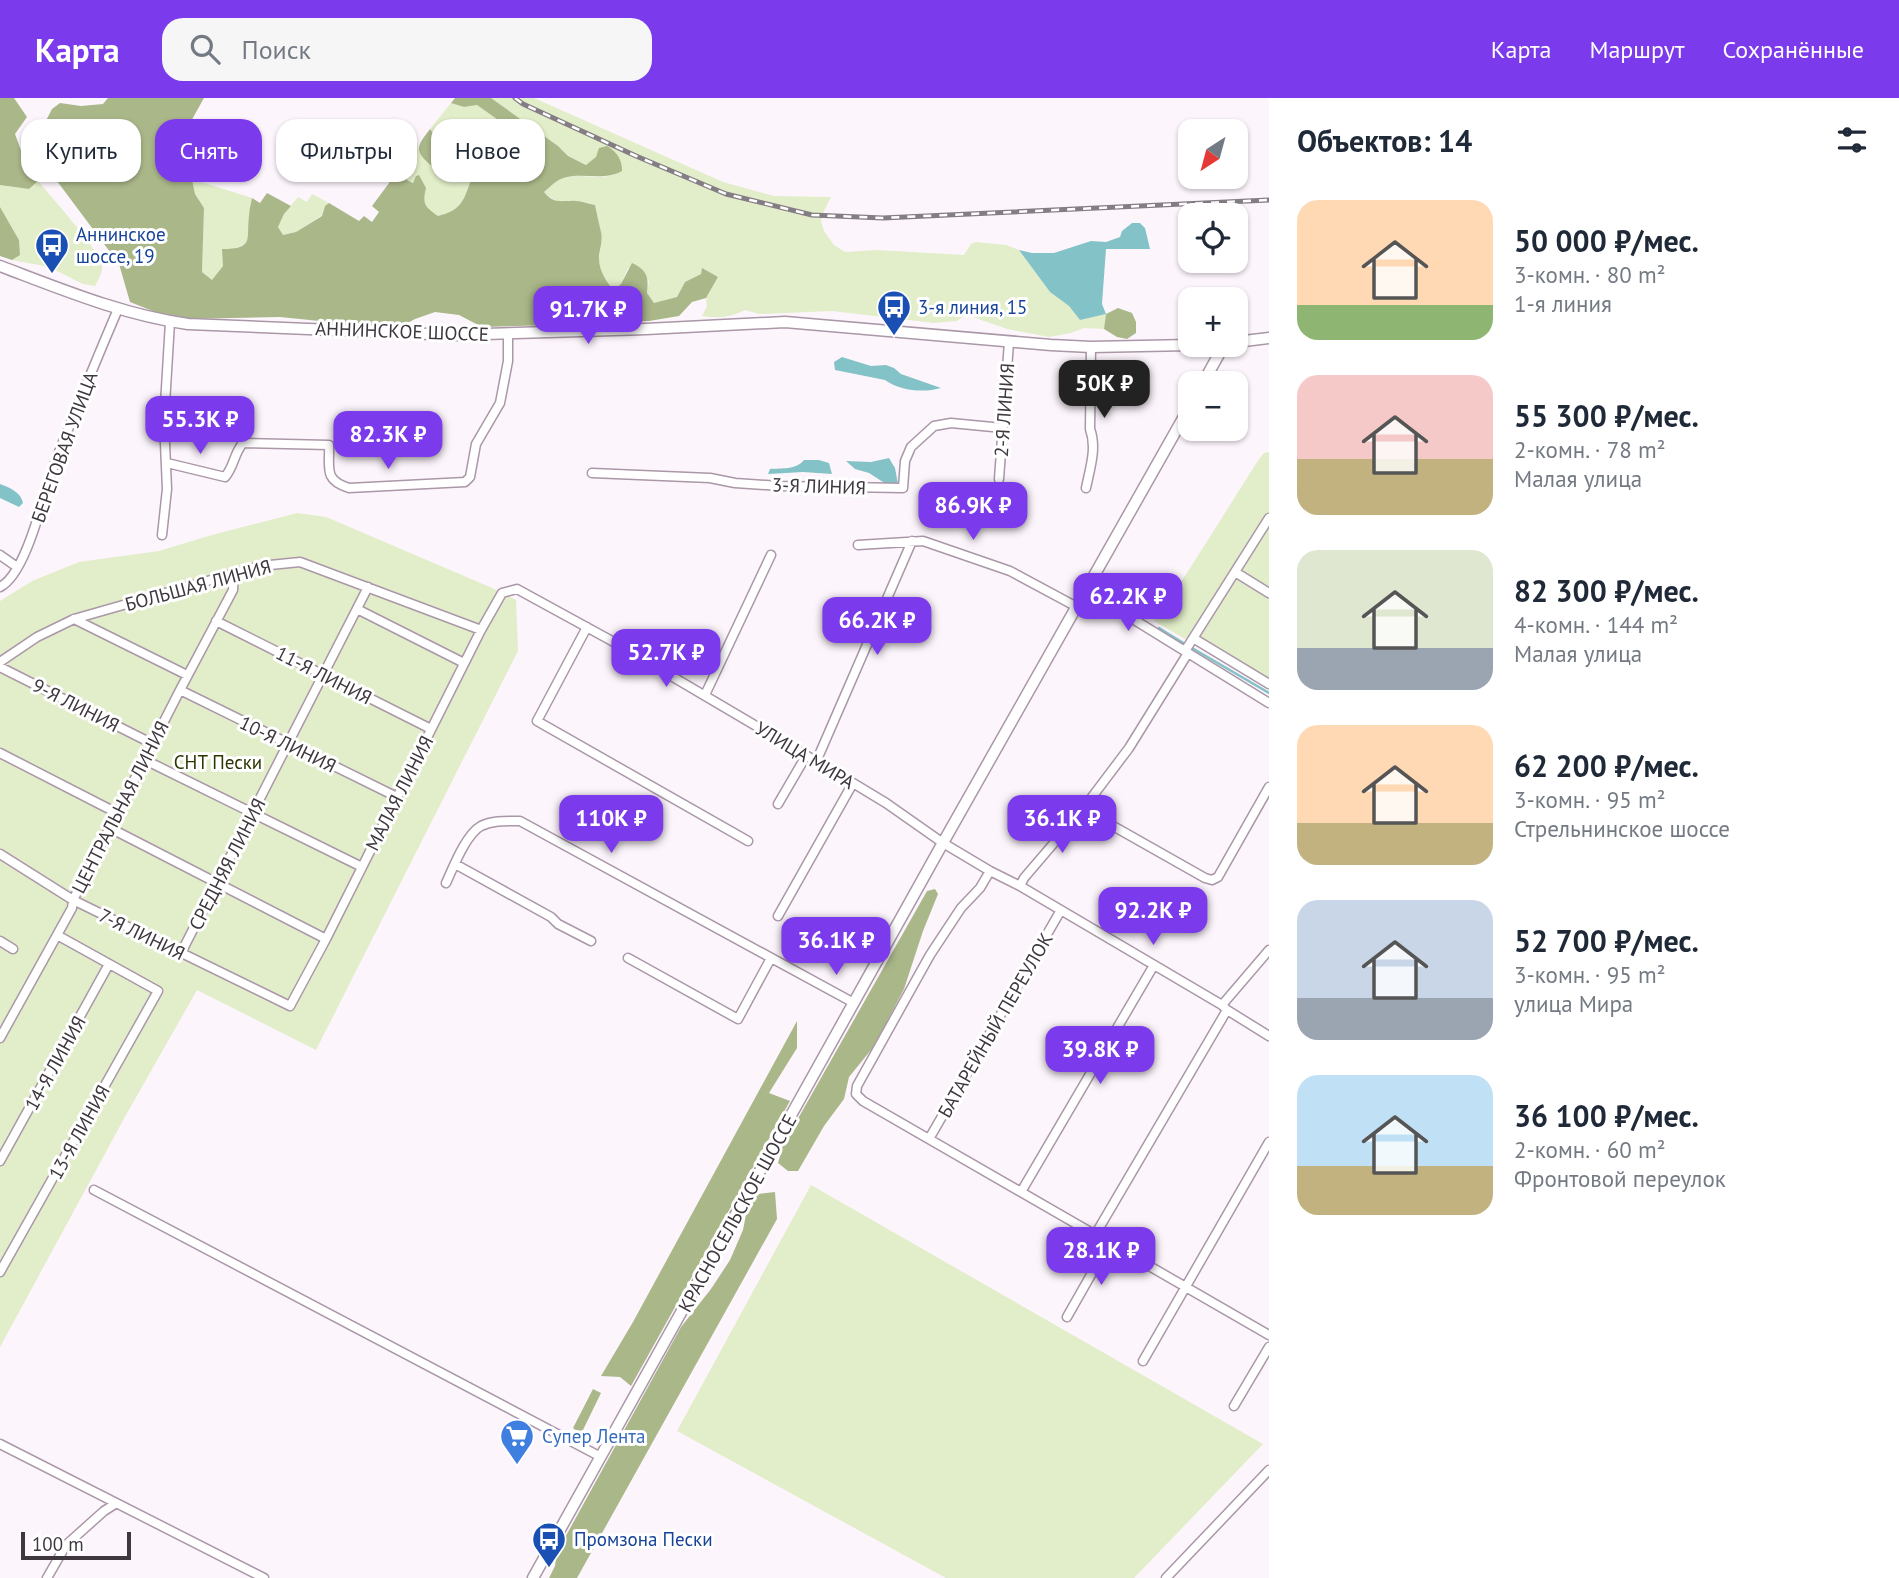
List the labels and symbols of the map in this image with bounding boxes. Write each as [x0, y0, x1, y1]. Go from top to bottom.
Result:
north arrow [1178, 119, 1248, 189]
place label: Аннинское шоссе, 19 [76, 222, 166, 268]
bus stop icon: Аннинское шоссе, 19 [33, 226, 71, 275]
pin: 91.7K ₽ [523, 286, 653, 346]
bus stop icon: 3-я линия, 15 [875, 288, 913, 337]
place label: 3-я линия, 15 [918, 295, 1027, 319]
street label: АННИНСКОЕ ШОССЕ [315, 316, 489, 346]
pin: 50K ₽ [1055, 360, 1153, 420]
street label: 2-Я ЛИНИЯ [989, 362, 1019, 458]
street label: БЕРЕГОВАЯ УЛИЦА [26, 368, 102, 526]
pin: 55.3K ₽ [135, 396, 265, 456]
pin: 82.3K ₽ [323, 412, 453, 471]
street label: 3-Я ЛИНИЯ [772, 472, 866, 500]
pin: 86.9K ₽ [908, 482, 1038, 542]
street label: БОЛЬШАЯ ЛИНИЯ [122, 554, 274, 616]
pin: 62.2K ₽ [1063, 574, 1193, 633]
pin: 66.2K ₽ [812, 598, 942, 657]
pin: 52.7K ₽ [601, 630, 731, 689]
street label: 11-Я ЛИНИЯ [272, 641, 376, 709]
street label: 9-Я ЛИНИЯ [29, 673, 123, 737]
street label: 10-Я ЛИНИЯ [236, 710, 340, 778]
street label: УЛИЦА МИРА [751, 716, 859, 794]
street label: ЦЕНТРАЛЬНАЯ ЛИНИЯ [66, 717, 174, 897]
street label: МАЛАЯ ЛИНИЯ [360, 731, 438, 855]
park label: СНТ Пески [174, 750, 262, 774]
street label: СРЕДНЯЯ ЛИНИЯ [183, 794, 271, 934]
pin: 110K ₽ [554, 796, 668, 855]
pin: 36.1K ₽ [997, 796, 1127, 855]
pin: 92.2K ₽ [1088, 888, 1218, 947]
street label: 7-Я ЛИНИЯ [95, 903, 189, 965]
pin: 36.1K ₽ [771, 918, 901, 977]
street label: БАТАРЕЙНЫЙ ПЕРЕУЛОК [932, 928, 1058, 1122]
street label: 14-Я ЛИНИЯ [19, 1011, 91, 1115]
pin: 39.8K ₽ [1035, 1026, 1165, 1086]
street label: 13-Я ЛИНИЯ [43, 1080, 115, 1184]
street label: КРАСНОСЕЛЬСКОЕ ШОССЕ [673, 1110, 801, 1316]
pin: 28.1K ₽ [1036, 1228, 1166, 1287]
supermarket icon: Супер Лента [498, 1417, 536, 1466]
place label: Супер Лента [542, 1424, 645, 1448]
bus stop icon: Промзона Пески [530, 1520, 568, 1569]
place label: Промзона Пески [574, 1527, 713, 1551]
scale bar [21, 1529, 131, 1561]

